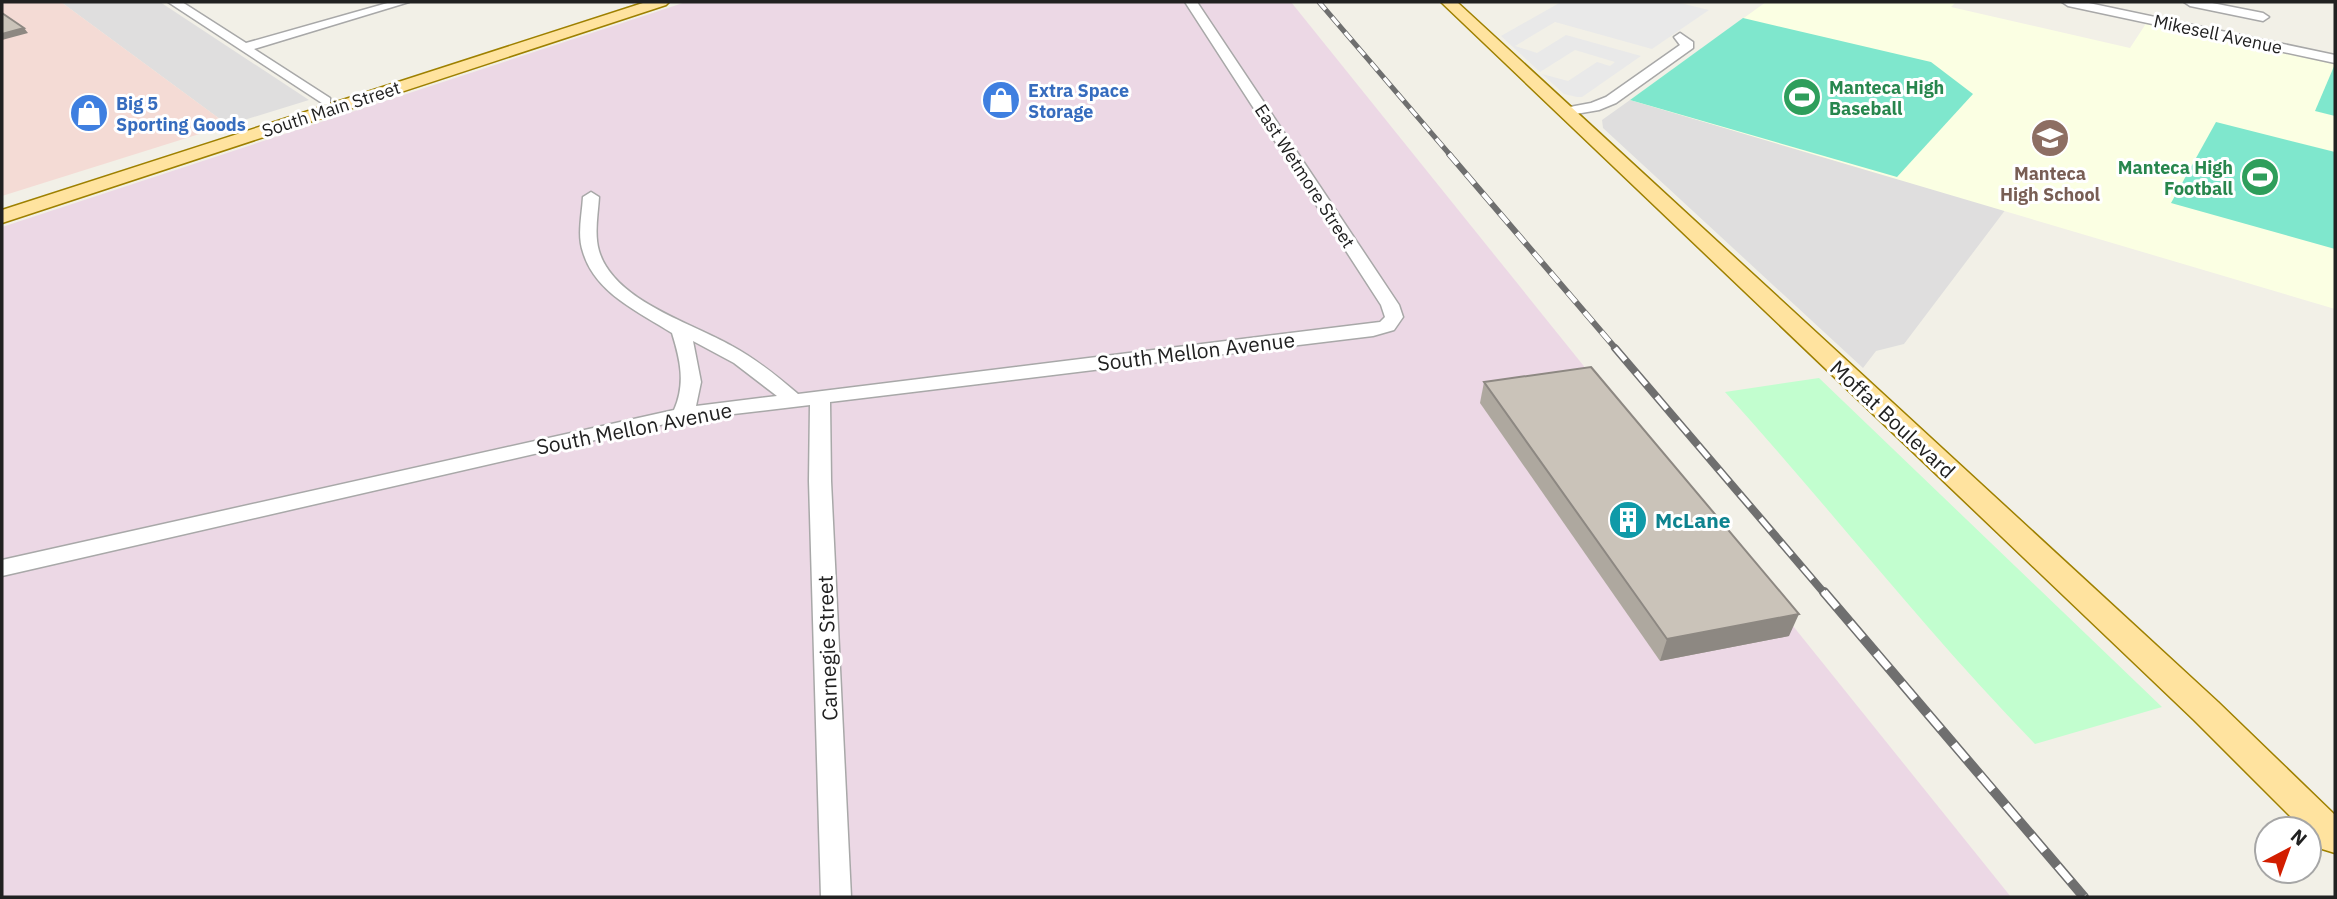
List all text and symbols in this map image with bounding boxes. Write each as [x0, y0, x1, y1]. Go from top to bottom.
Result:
street label: Mikesell Avenue [2152, 9, 2285, 59]
street label: South Main Street [259, 76, 403, 142]
sports icon: Manteca High Baseball [1781, 76, 1823, 118]
place label: Manteca High Baseball [1829, 76, 1944, 120]
shop icon: Extra Space Storage [980, 79, 1022, 121]
place label: Extra Space Storage [1028, 79, 1129, 123]
shop icon: Big 5 Sporting Goods [68, 92, 110, 134]
place label: Big 5 Sporting Goods [116, 92, 246, 136]
street label: East Wetmore Street [1250, 100, 1360, 252]
school or university icon: Manteca High School [2029, 117, 2071, 159]
place label: Manteca High Football [2118, 156, 2234, 200]
sports icon: Manteca High Football [2239, 156, 2281, 198]
place label: Manteca High School [2000, 162, 2101, 206]
street label: South Mellon Avenue [1096, 325, 1296, 377]
street label: Moffat Boulevard [1824, 354, 1962, 484]
street label: South Mellon Avenue [534, 395, 734, 461]
building icon: McLane [1607, 499, 1649, 541]
place label: McLane [1655, 506, 1731, 534]
street label: Carnegie Street [810, 575, 844, 721]
north arrow [2253, 815, 2323, 885]
text: N [2286, 824, 2312, 851]

